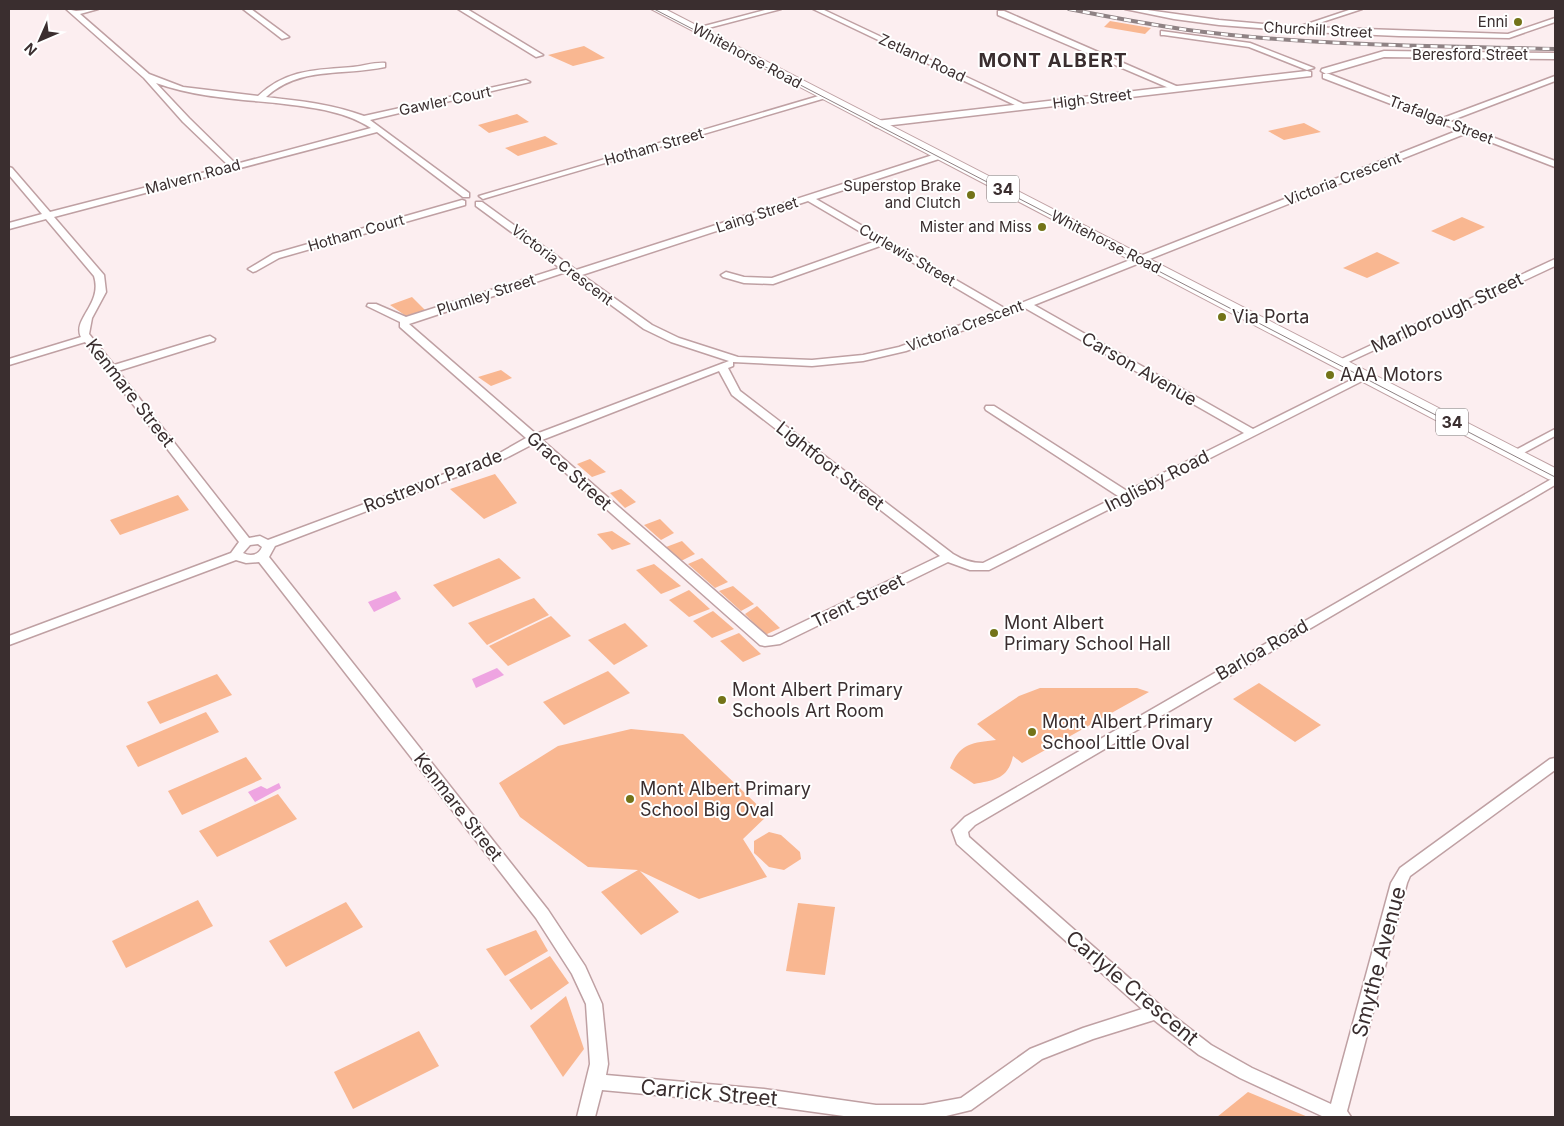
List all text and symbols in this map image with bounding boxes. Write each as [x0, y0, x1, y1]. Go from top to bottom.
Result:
place label: Enni [1478, 12, 1508, 31]
north arrow [15, 15, 65, 65]
marker: Enni [1512, 16, 1524, 28]
street label: Churchill Street [1263, 17, 1373, 42]
street label: Whitehorse Road [689, 19, 805, 92]
street label: Zetland Road [876, 29, 969, 86]
text: N [21, 40, 40, 59]
street label: Beresford Street [1412, 45, 1528, 64]
district label: MONT ALBERT [978, 49, 1128, 72]
street label: Gawler Court [397, 81, 493, 120]
street label: High Street [1051, 84, 1133, 113]
street label: Trafalgar Street [1386, 91, 1496, 148]
street label: Hotham Street [602, 123, 706, 170]
street label: Victoria Crescent [1282, 148, 1404, 209]
street label: Malvern Road [143, 155, 243, 198]
road number: 34 [987, 175, 1019, 202]
place label: Superstop Brake and Clutch [843, 176, 961, 212]
marker: Superstop Brake and Clutch [965, 189, 977, 201]
street label: Laing Street [713, 192, 800, 237]
street label: Whitehorse Road [1048, 206, 1165, 278]
street label: Hotham Court [306, 210, 406, 255]
place label: Mister and Miss [920, 217, 1032, 236]
street label: Curlewis Street [856, 219, 959, 290]
street label: Victoria Crescent [508, 220, 617, 309]
marker: Mister and Miss [1036, 221, 1048, 233]
street label: Marlborough Street [1368, 268, 1526, 357]
street label: Plumley Street [434, 270, 538, 319]
street label: Victoria Crescent [904, 296, 1026, 355]
place label: Via Porta [1232, 306, 1309, 327]
marker: Via Porta [1216, 311, 1228, 323]
street label: Carson Avenue [1078, 327, 1200, 410]
street label: Kenmare Street [82, 335, 179, 451]
place label: AAA Motors [1340, 364, 1443, 385]
marker: AAA Motors [1324, 369, 1336, 381]
road number: 34 [1436, 408, 1468, 436]
street label: Lightfoot Street [772, 417, 889, 514]
street label: Grace Street [523, 427, 616, 514]
street label: Rostrevor Parade [361, 444, 505, 517]
street label: Inglisby Road [1101, 445, 1212, 516]
street label: Trent Street [808, 569, 907, 632]
place label: Mont Albert Primary School Hall [1004, 612, 1171, 654]
street label: Barloa Road [1212, 615, 1312, 684]
marker: Mont Albert Primary School Hall [988, 627, 1000, 639]
place label: Mont Albert Primary Schools Art Room [732, 679, 903, 721]
marker: Mont Albert Primary Schools Art Room [716, 694, 728, 706]
place label: Mont Albert Primary School Little Oval [1042, 711, 1213, 753]
marker: Mont Albert Primary School Little Oval [1026, 726, 1038, 738]
street label: Kenmare Street [410, 749, 507, 865]
place label: Mont Albert Primary School Big Oval [640, 778, 811, 820]
marker: Mont Albert Primary School Big Oval [624, 793, 636, 805]
street label: Smythe Avenue [1346, 884, 1411, 1040]
street label: Carlyle Crescent [1061, 925, 1204, 1050]
street label: Carrick Street [640, 1074, 779, 1111]

